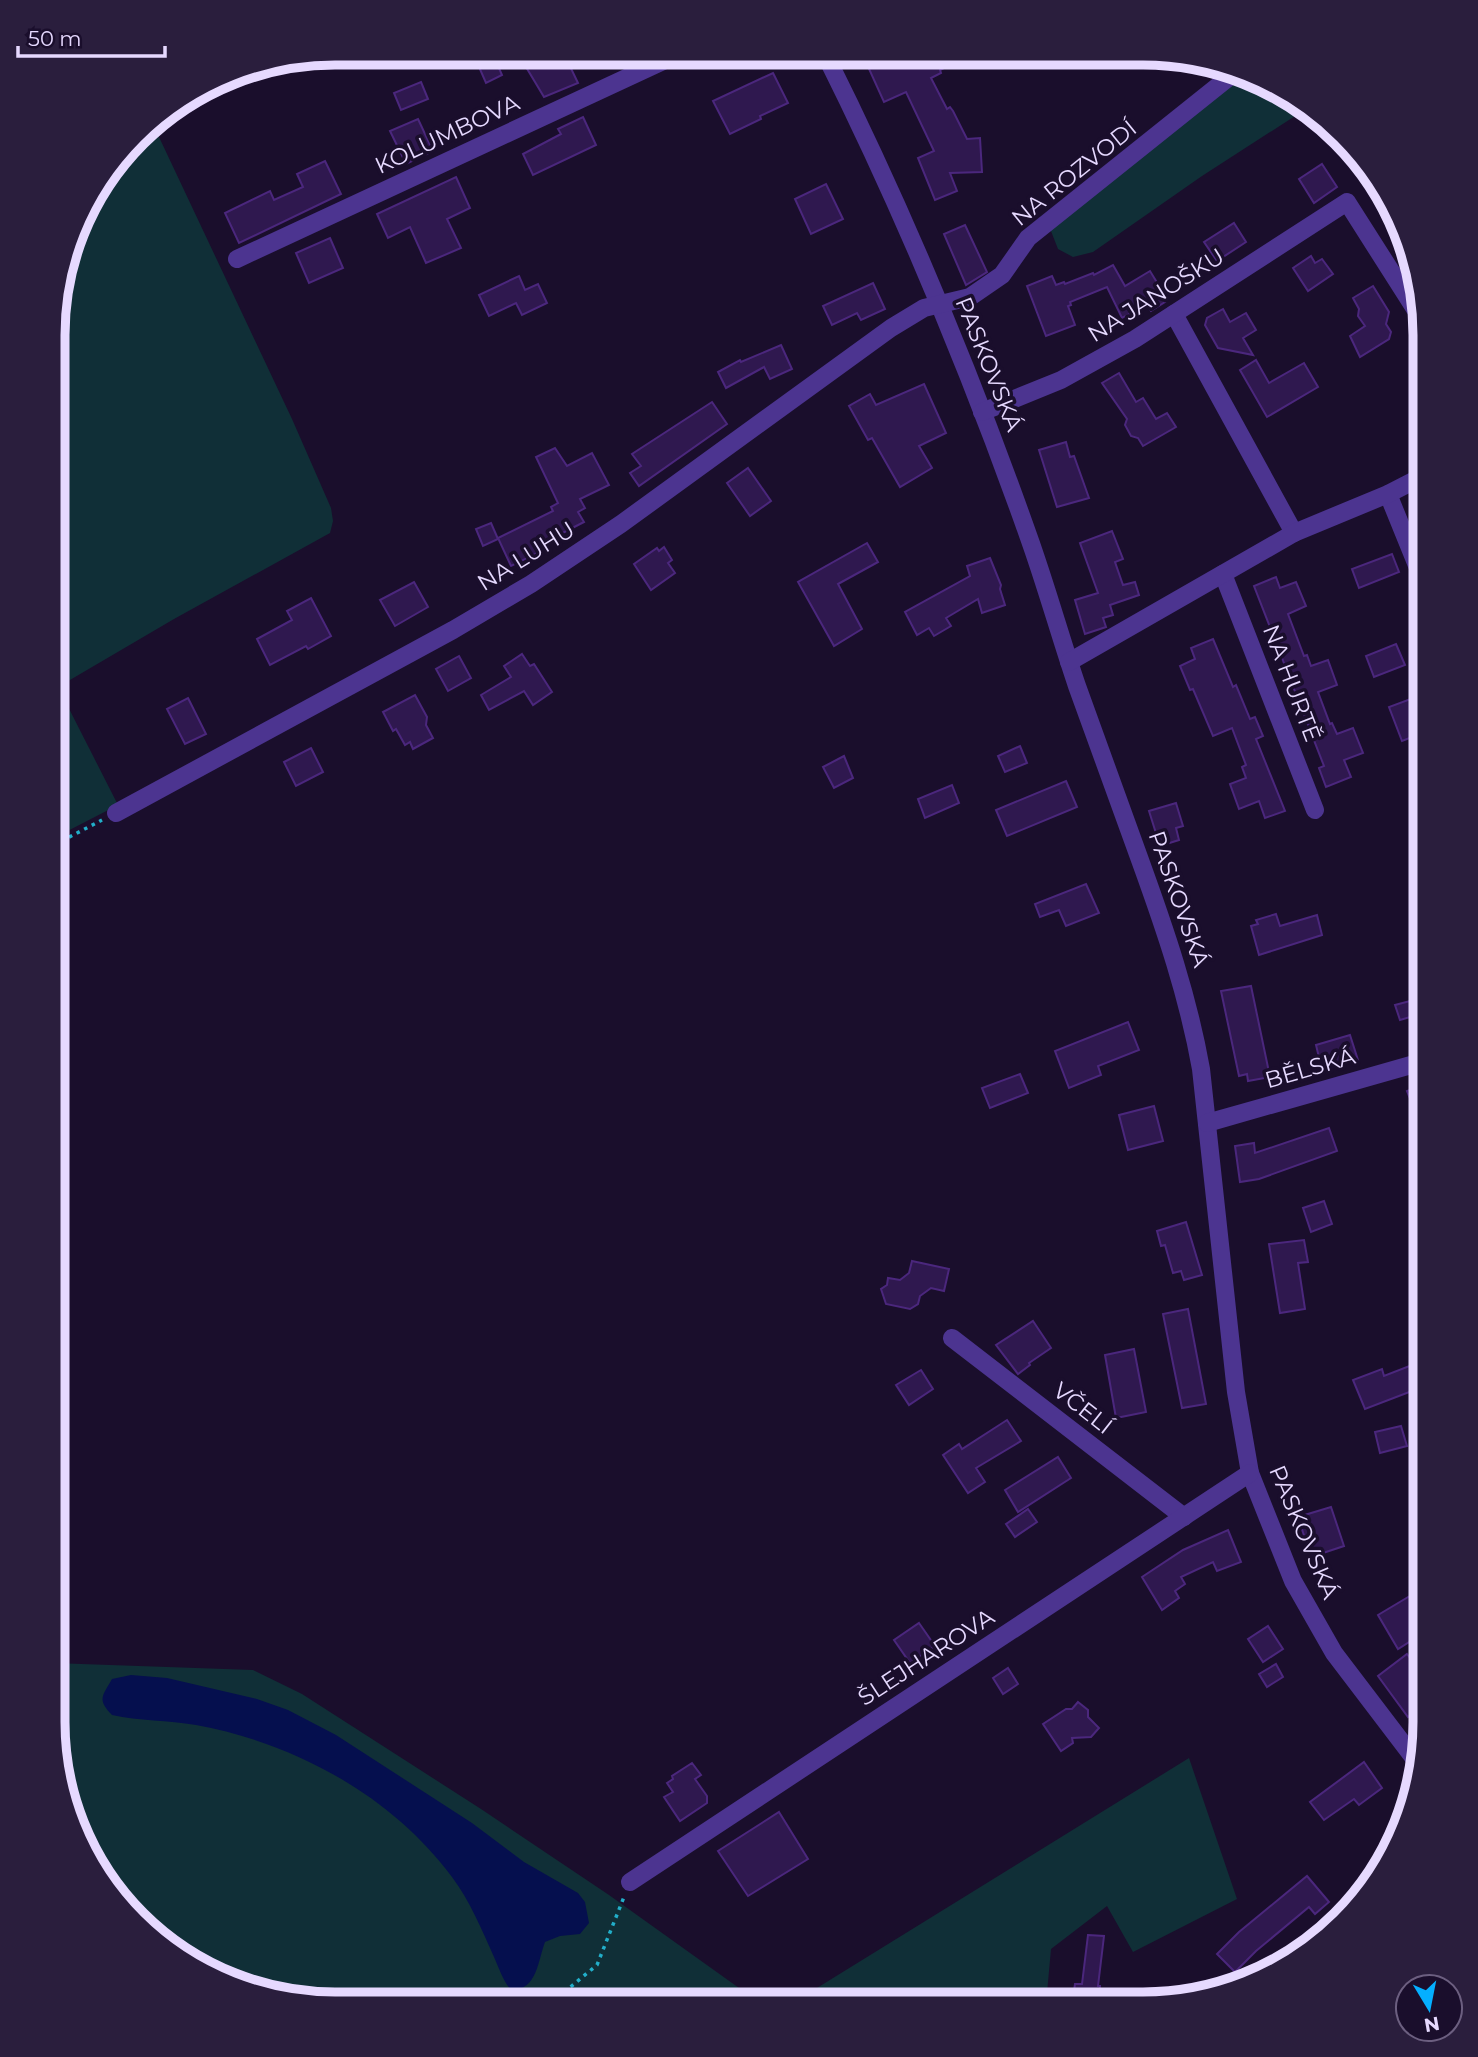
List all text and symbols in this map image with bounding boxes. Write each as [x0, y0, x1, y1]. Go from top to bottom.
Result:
scale bar [18, 14, 164, 58]
text: 50 m [28, 26, 82, 51]
street label: KOLUMBOVA [370, 88, 524, 180]
street label: NA ROZVODÍ [1006, 113, 1143, 232]
street label: NA JANOŠKU [1083, 242, 1229, 348]
street label: PASKOVSKÁ [949, 293, 1029, 436]
street label: NA LUHU [472, 515, 580, 597]
street label: NA HURTĚ [1257, 621, 1327, 745]
street label: PASKOVSKÁ [1143, 827, 1216, 971]
street label: BĚLSKÁ [1262, 1042, 1359, 1094]
street label: VČELÍ [1048, 1376, 1119, 1441]
street label: PASKOVSKÁ [1263, 1461, 1345, 1603]
street label: ŠLEJHAROVA [853, 1602, 1000, 1711]
north arrow [1394, 1973, 1464, 2043]
text: N [1422, 2012, 1441, 2037]

